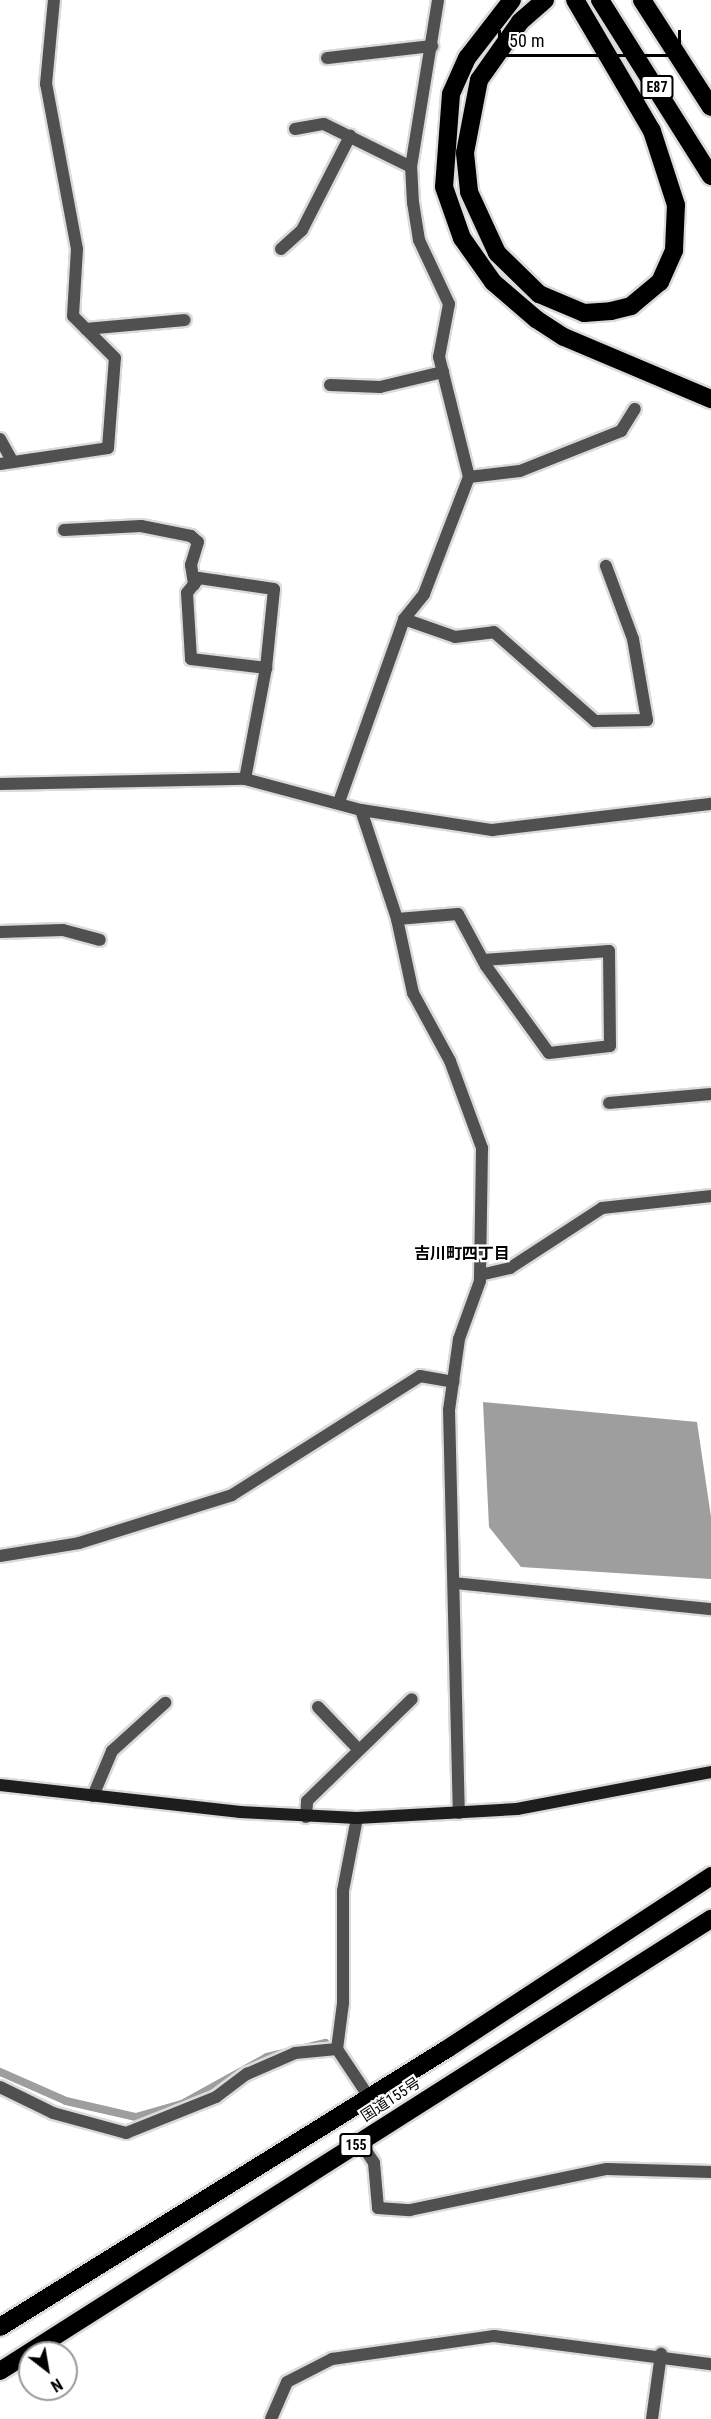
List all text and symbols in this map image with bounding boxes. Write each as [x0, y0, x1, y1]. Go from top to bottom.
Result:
scale bar [501, 18, 684, 56]
text: 50 m [509, 30, 544, 51]
road number: E87 [639, 76, 675, 98]
district label: 吉川町四丁目 [414, 1244, 510, 1264]
street label: 国道155号 [358, 2074, 424, 2126]
road number: 155 [338, 2134, 374, 2156]
north arrow [18, 2341, 78, 2401]
text: N [47, 2374, 66, 2396]

